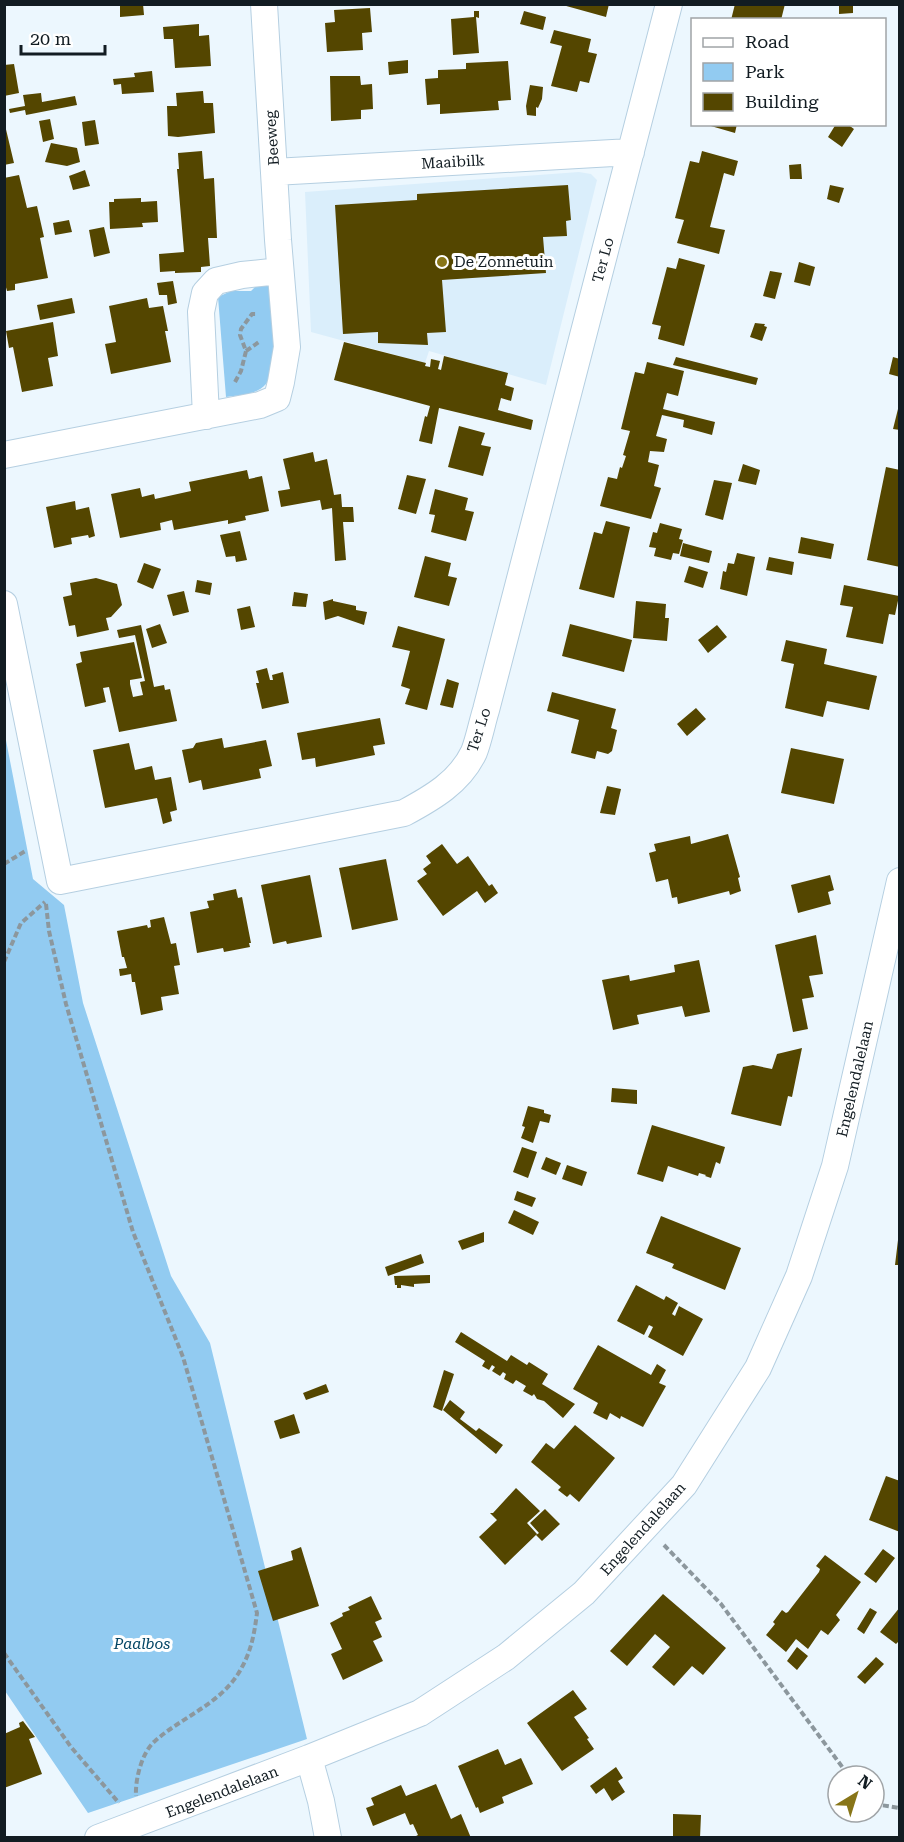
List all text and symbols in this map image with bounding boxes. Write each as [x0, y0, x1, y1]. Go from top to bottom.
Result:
scale bar [21, 18, 105, 56]
legend [691, 18, 886, 126]
text: 20 m [30, 28, 71, 49]
text: Road [745, 31, 790, 52]
text: Park [745, 61, 785, 82]
text: Building [745, 91, 819, 112]
street label: Beeweg [261, 109, 283, 166]
street label: Maaibilk [421, 151, 486, 173]
street label: Ter Lo [588, 236, 618, 284]
place label: De Zonnetuin [454, 253, 554, 271]
marker: De Zonnetuin [435, 255, 449, 269]
street label: Ter Lo [463, 705, 495, 755]
street label: Engelendalelaan [833, 1019, 877, 1139]
street label: Engelendalelaan [597, 1479, 690, 1579]
park label: Paalbos [113, 1635, 170, 1653]
street label: Engelendalelaan [163, 1762, 281, 1822]
north arrow [826, 1764, 886, 1824]
text: N [854, 1771, 876, 1794]

